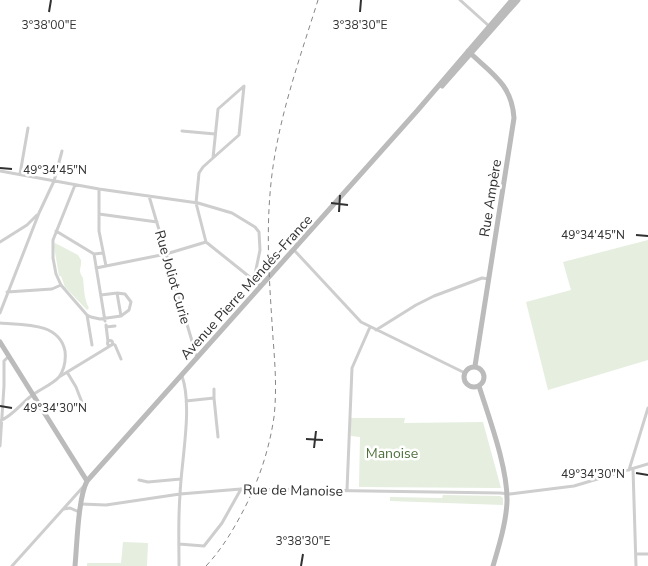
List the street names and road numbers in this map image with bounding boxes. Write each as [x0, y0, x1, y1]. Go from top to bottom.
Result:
street label: Rue Ampère [475, 158, 506, 238]
street label: Avenue Pierre Mendés-France [176, 211, 317, 364]
street label: Rue Joliot Curie [150, 228, 195, 326]
street label: Rue de Manoise [243, 480, 343, 501]

